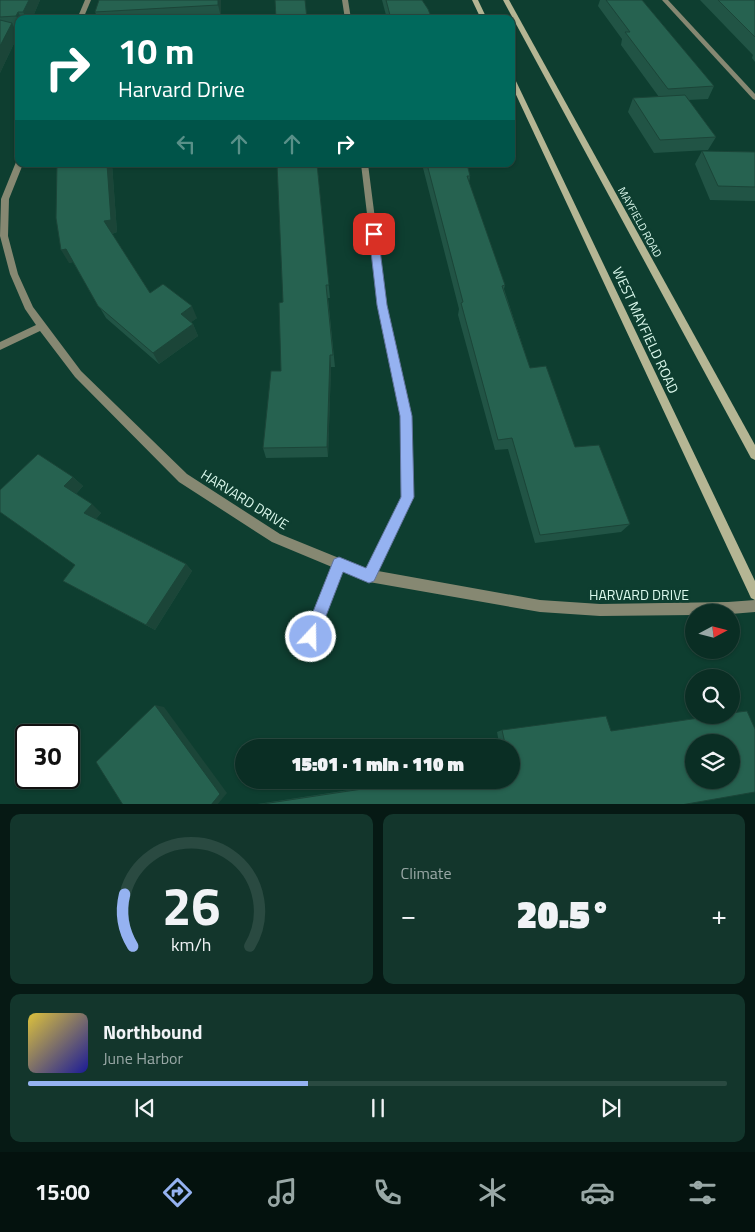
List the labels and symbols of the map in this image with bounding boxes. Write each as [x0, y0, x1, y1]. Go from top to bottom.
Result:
street label: MAYFIELD ROAD [614, 184, 666, 260]
pin [353, 213, 395, 255]
street label: WEST MAYFIELD ROAD [607, 263, 685, 397]
street label: HARVARD DRIVE [197, 464, 293, 535]
street label: HARVARD DRIVE [589, 584, 689, 605]
north arrow [685, 604, 740, 659]
position arrow [284, 610, 336, 662]
speed limit sign: 30 [15, 724, 80, 789]

